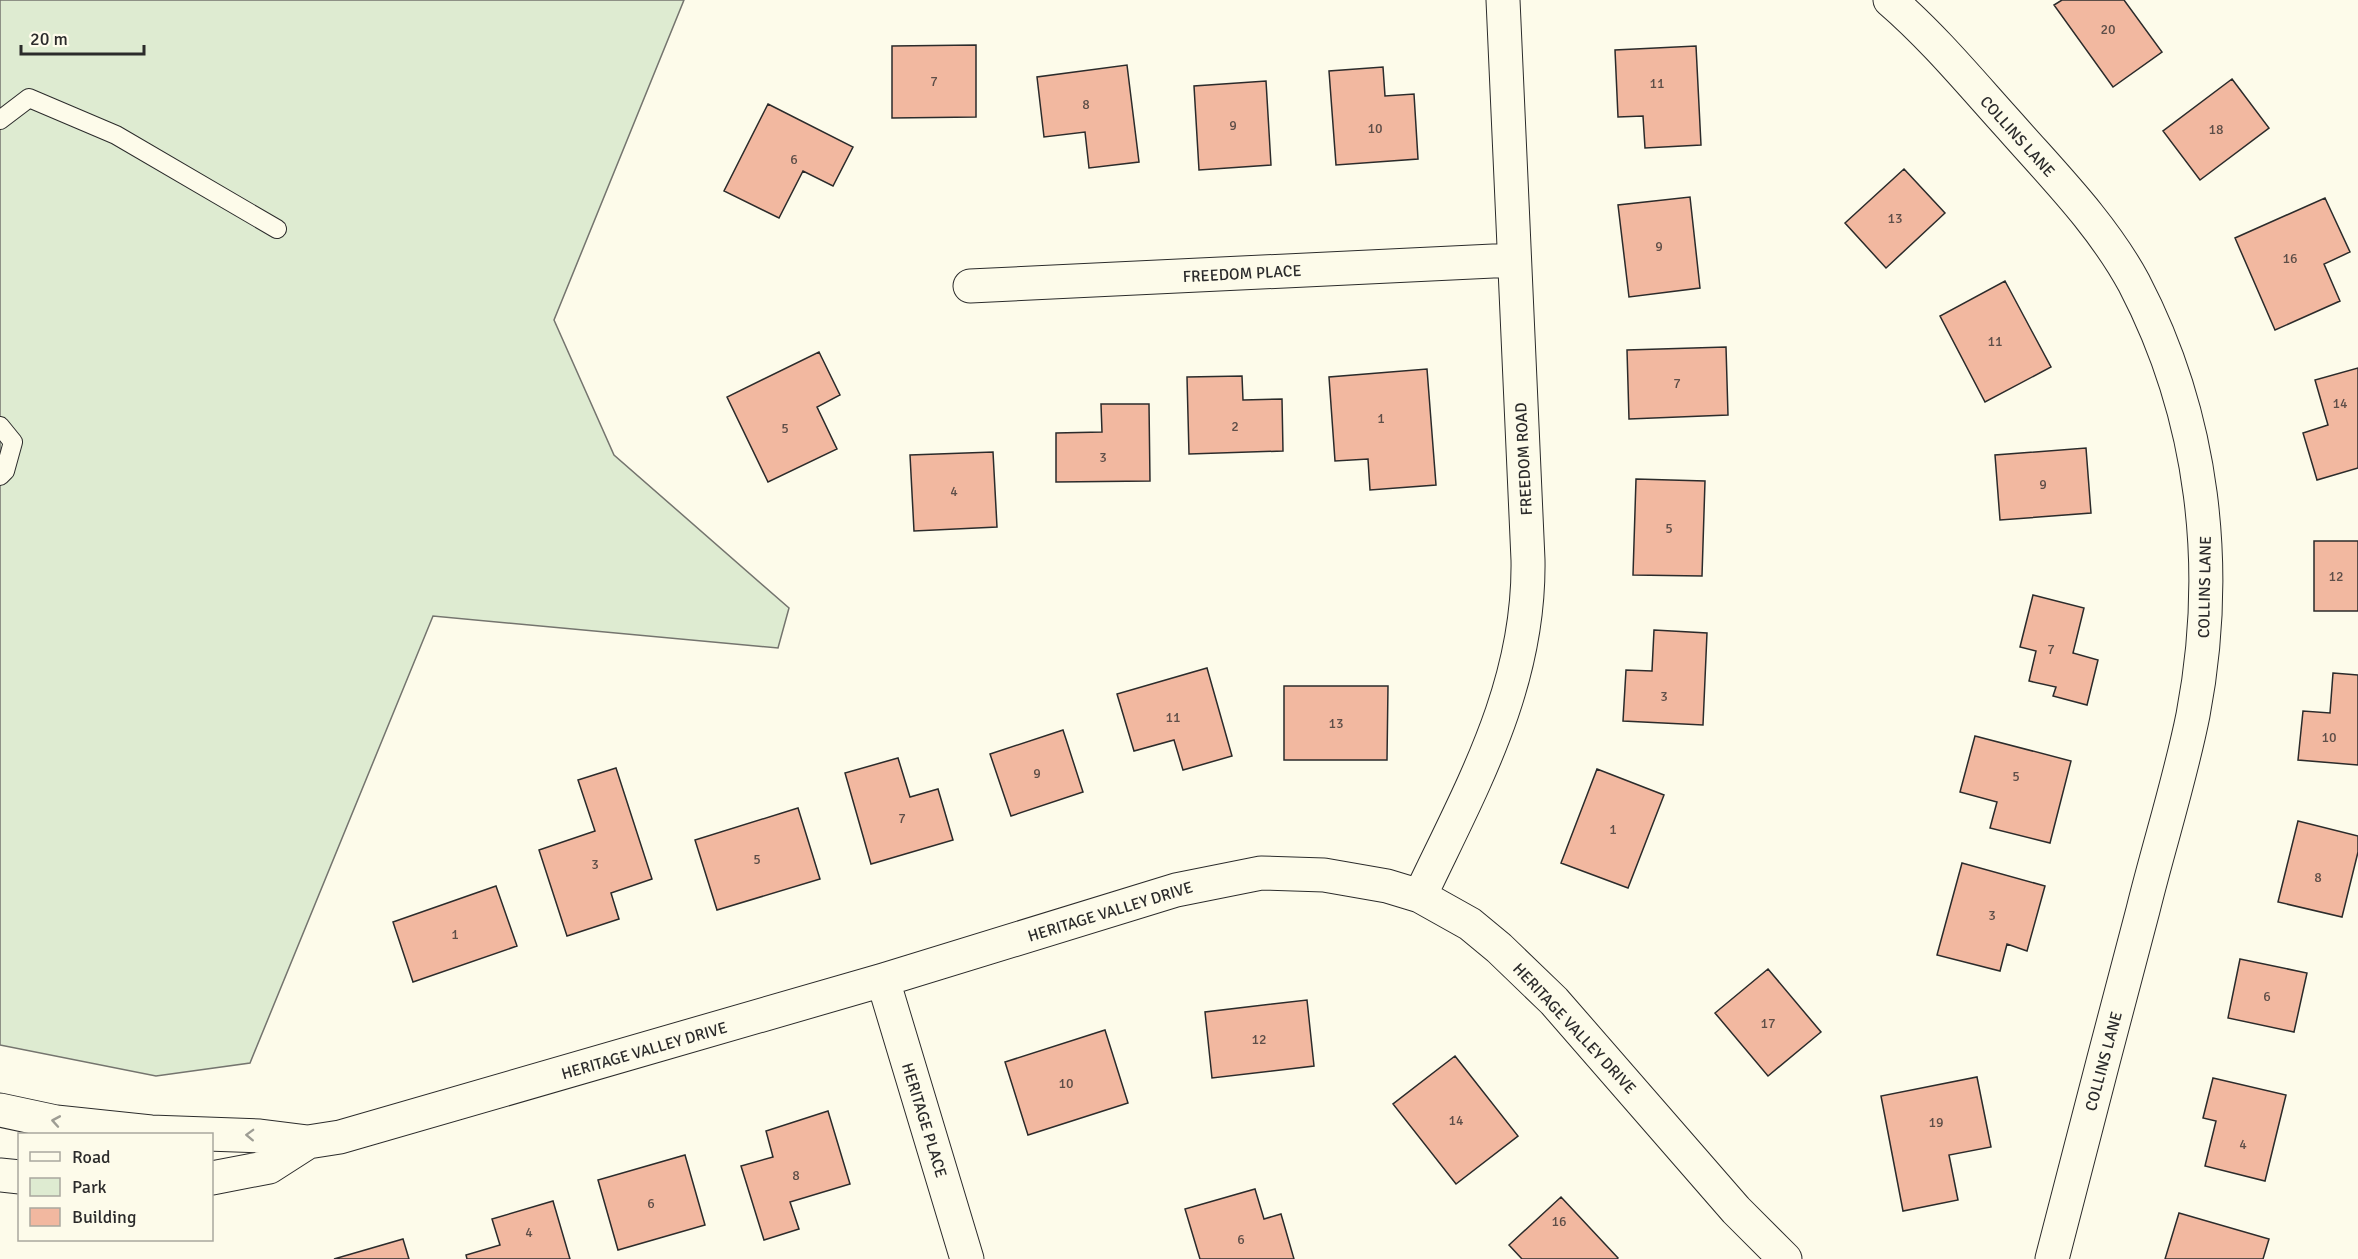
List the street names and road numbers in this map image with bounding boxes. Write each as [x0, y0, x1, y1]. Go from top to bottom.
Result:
street label: COLLINS LANE [1976, 92, 2059, 181]
street label: FREEDOM PLACE [1182, 261, 1302, 287]
street label: FREEDOM ROAD [1511, 402, 1537, 516]
street label: COLLINS LANE [2194, 536, 2216, 638]
street label: HERITAGE VALLEY DRIVE [1025, 877, 1195, 947]
street label: HERITAGE VALLEY DRIVE [1508, 959, 1640, 1098]
street label: COLLINS LANE [2081, 1009, 2127, 1113]
street label: HERITAGE VALLEY DRIVE [559, 1018, 729, 1084]
street label: HERITAGE PLACE [897, 1060, 951, 1180]

